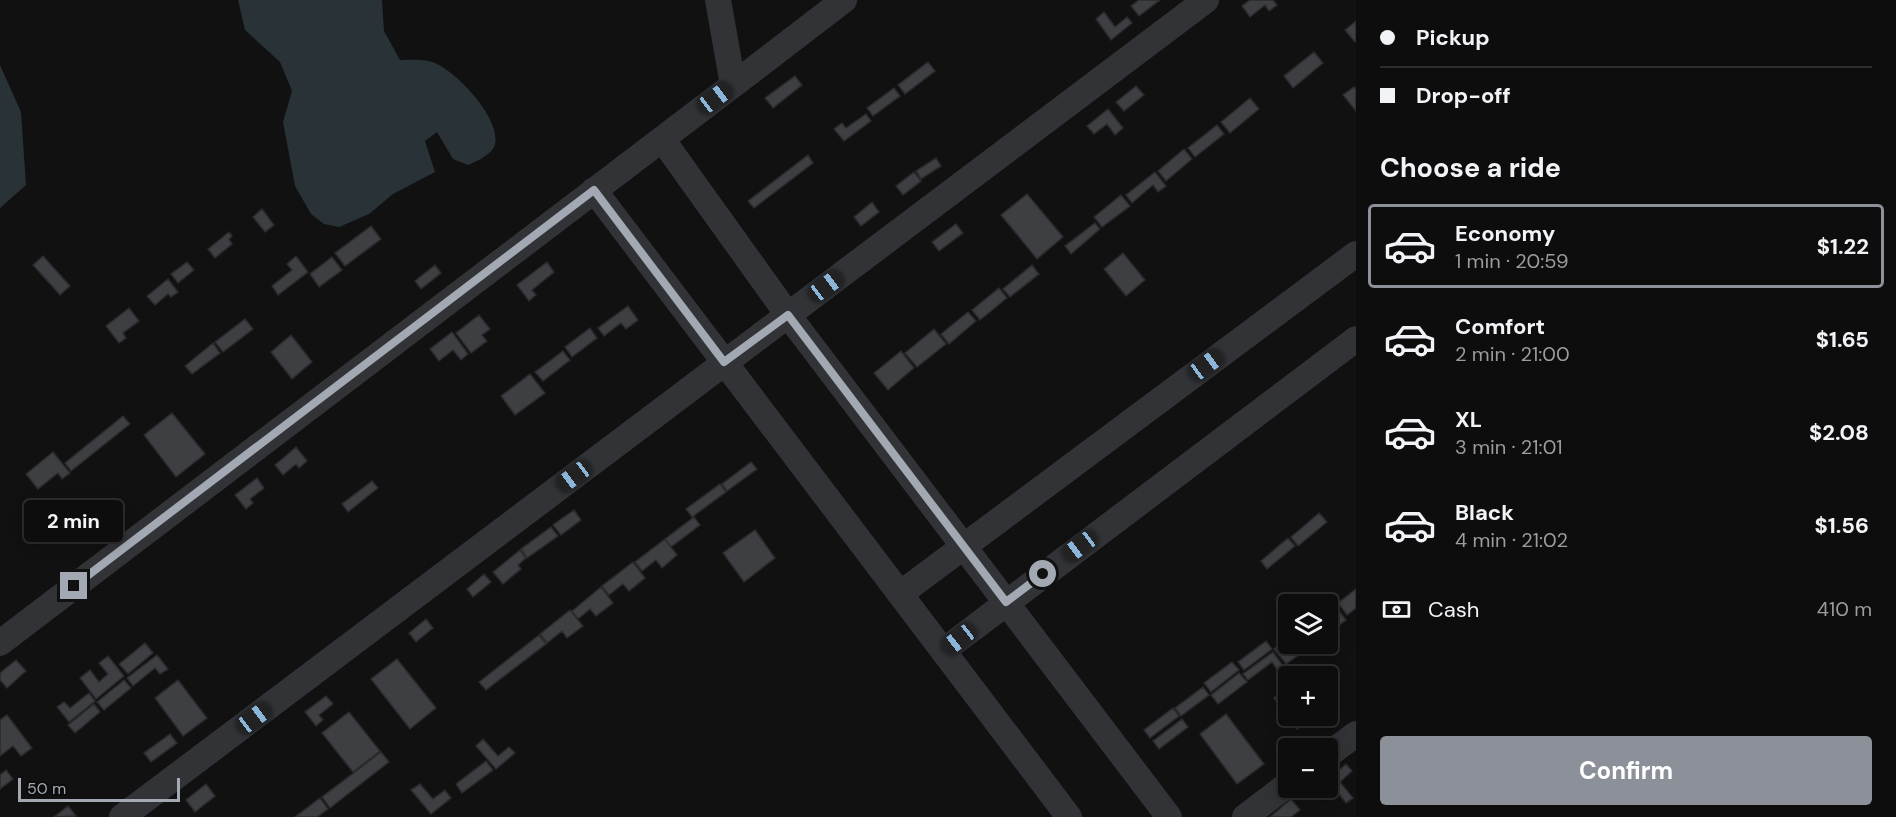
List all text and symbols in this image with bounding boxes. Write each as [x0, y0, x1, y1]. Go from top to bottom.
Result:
text: Pickup [1416, 23, 1490, 52]
car [695, 80, 735, 116]
text: Drop-off [1416, 81, 1511, 110]
text: Choose a ride [1380, 150, 1561, 185]
icon: car [1383, 219, 1437, 273]
text: Economy [1455, 219, 1555, 248]
text: $1.22 [1817, 232, 1869, 261]
text: 1 min · 20:59 [1455, 248, 1568, 274]
car [806, 268, 846, 304]
icon: car [1383, 312, 1437, 366]
text: Comfort [1455, 312, 1545, 341]
text: $1.65 [1816, 325, 1869, 354]
text: 2 min · 21:00 [1455, 341, 1570, 367]
car [1186, 347, 1226, 383]
icon: car [1383, 405, 1437, 459]
text: XL [1455, 405, 1482, 434]
text: $2.08 [1809, 418, 1869, 447]
text: 3 min · 21:01 [1455, 434, 1563, 460]
car [554, 458, 594, 494]
icon: car [1383, 498, 1437, 552]
text: Black [1455, 498, 1514, 527]
callout: 2 min [25, 499, 124, 541]
text: 2 min [47, 508, 100, 534]
text: $1.56 [1815, 511, 1869, 540]
text: 4 min · 21:02 [1455, 527, 1568, 553]
car [1060, 528, 1100, 564]
route start [1029, 560, 1056, 587]
route end [60, 572, 87, 599]
icon: cash [1380, 593, 1413, 626]
map controls [1278, 594, 1338, 798]
button: layers [1278, 594, 1338, 654]
text: Cash [1428, 595, 1479, 624]
text: 410 m [1817, 596, 1872, 622]
car [939, 621, 979, 657]
button: + [1278, 666, 1338, 726]
car [234, 700, 274, 736]
button: Confirm [1380, 736, 1872, 805]
button: − [1278, 738, 1338, 798]
scale bar [18, 775, 180, 802]
text: 50 m [27, 778, 66, 799]

